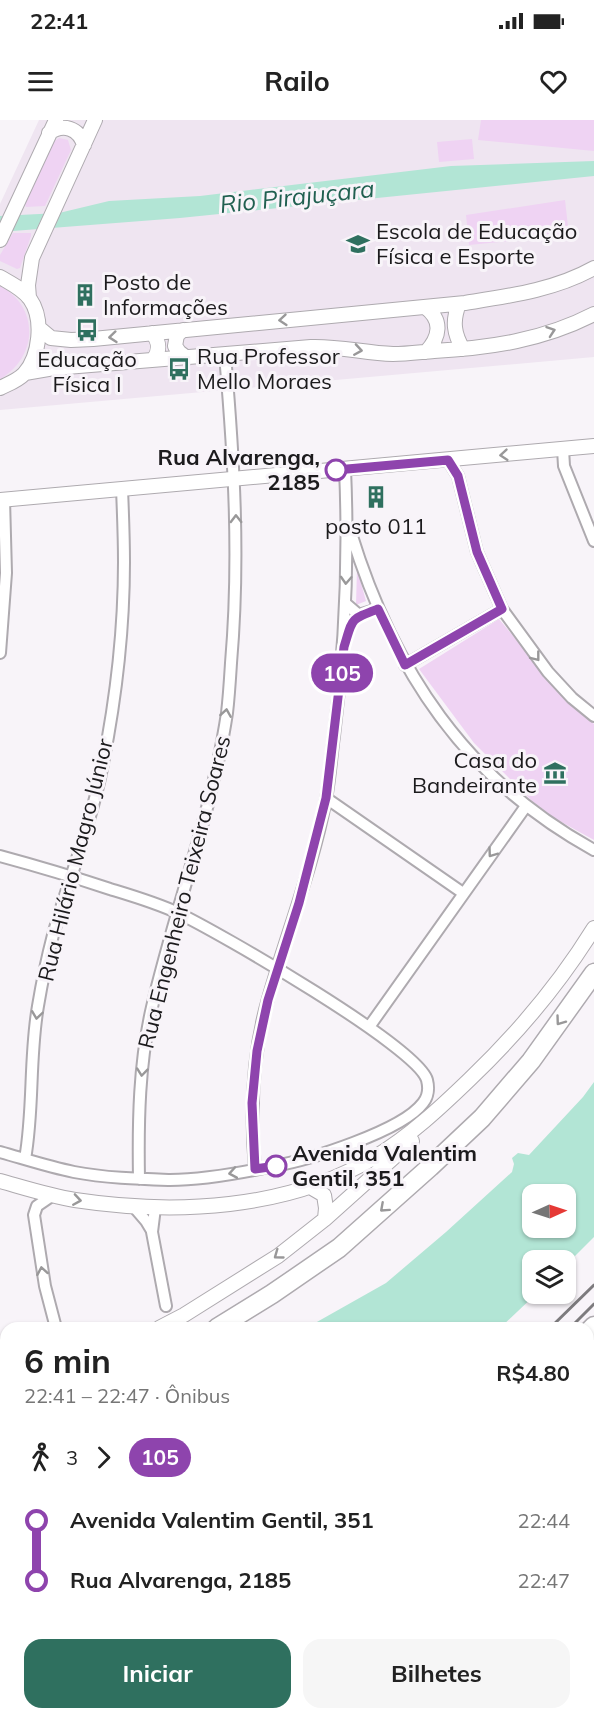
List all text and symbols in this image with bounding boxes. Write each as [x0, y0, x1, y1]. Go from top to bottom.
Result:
text: 22:41 [30, 7, 88, 35]
text: Railo [264, 64, 330, 98]
icon: menu [24, 65, 57, 98]
icon: heart [537, 65, 570, 98]
water label: Rio Pirajuçara [218, 173, 376, 219]
place label: Escola de Educação Física e Esporte [376, 217, 577, 270]
school or university icon: Escola de Educação Física e Esporte [345, 231, 371, 257]
place label: Posto de Informações [103, 268, 228, 321]
building icon: Posto de Informações [72, 282, 98, 308]
one-way arrow [278, 313, 287, 326]
bus stop icon: Educação Física I [74, 317, 100, 343]
one-way arrow [545, 326, 555, 339]
one-way arrow [108, 330, 117, 343]
place label: Rua Professor Mello Moraes [197, 342, 340, 395]
one-way arrow [354, 343, 363, 355]
place label: Educação Física I [37, 345, 137, 398]
bus stop icon: Rua Professor Mello Moraes [166, 356, 192, 382]
place label: Rua Alvarenga, 2185 [158, 443, 320, 496]
one-way arrow [500, 448, 509, 461]
marker: Rua Alvarenga, 2185 [325, 459, 347, 481]
building icon: posto 011 [363, 484, 389, 510]
place label: posto 011 [325, 512, 427, 540]
one-way arrow [230, 514, 242, 523]
one-way arrow [340, 575, 353, 584]
one-way arrow [528, 651, 539, 662]
line badge: 105 [308, 654, 376, 692]
text: 105 [323, 660, 361, 686]
one-way arrow [220, 709, 232, 718]
street label: Rua Engenheiro Teixeira Soares [132, 733, 236, 1051]
street label: Rua Hilário Magro Júnior [31, 736, 119, 984]
place label: Casa do Bandeirante [412, 746, 537, 799]
museum icon: Casa do Bandeirante [542, 760, 568, 786]
one-way arrow [488, 847, 499, 858]
one-way arrow [31, 1010, 43, 1019]
one-way arrow [557, 1014, 568, 1025]
one-way arrow [136, 1068, 149, 1077]
place label: Avenida Valentim Gentil, 351 [292, 1139, 477, 1192]
marker: Avenida Valentim Gentil, 351 [265, 1155, 287, 1177]
one-way arrow [229, 1166, 239, 1179]
north arrow [522, 1184, 576, 1238]
map controls [522, 1184, 576, 1304]
one-way arrow [72, 1193, 82, 1206]
one-way arrow [380, 1201, 391, 1212]
one-way arrow [274, 1248, 285, 1259]
button: layers [522, 1250, 576, 1304]
one-way arrow [36, 1266, 49, 1276]
text: 6 min [24, 1340, 111, 1381]
text: R$4.80 [496, 1359, 570, 1387]
text: 22:41 – 22:47 · Ônibus [24, 1383, 230, 1408]
icon: walk [24, 1441, 57, 1474]
icon: forward [87, 1441, 120, 1474]
text: 105 [141, 1444, 179, 1470]
text: 3 [66, 1445, 78, 1470]
text: Avenida Valentim Gentil, 351 [70, 1506, 374, 1534]
text: 22:44 [517, 1508, 570, 1533]
text: Rua Alvarenga, 2185 [70, 1566, 291, 1594]
text: 22:47 [517, 1568, 570, 1593]
button: Iniciar [24, 1639, 291, 1708]
button: Bilhetes [303, 1639, 570, 1708]

